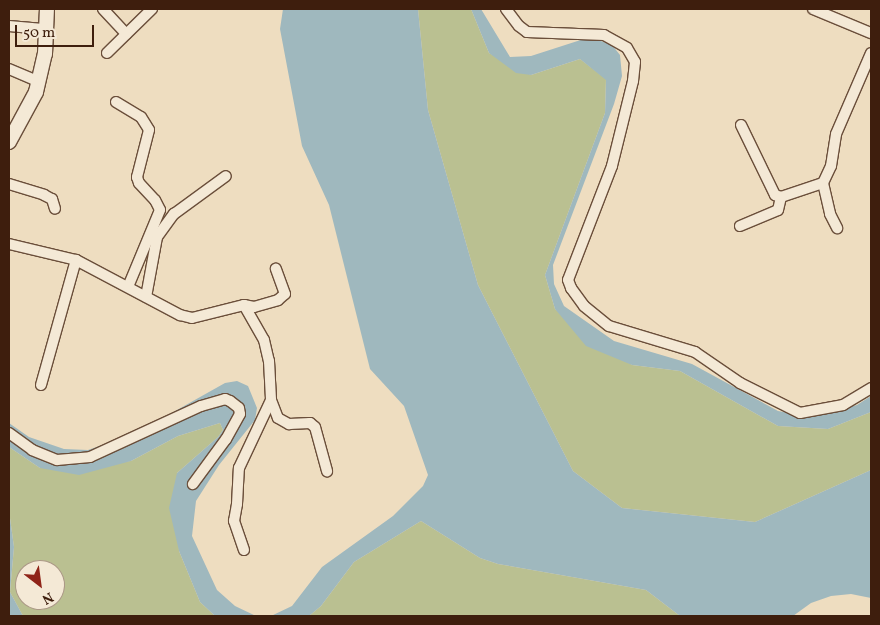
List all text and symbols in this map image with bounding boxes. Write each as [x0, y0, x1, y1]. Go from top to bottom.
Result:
scale bar [18, 15, 96, 47]
text: 50 m [23, 23, 55, 44]
north arrow [15, 560, 65, 610]
text: N [38, 587, 56, 608]

